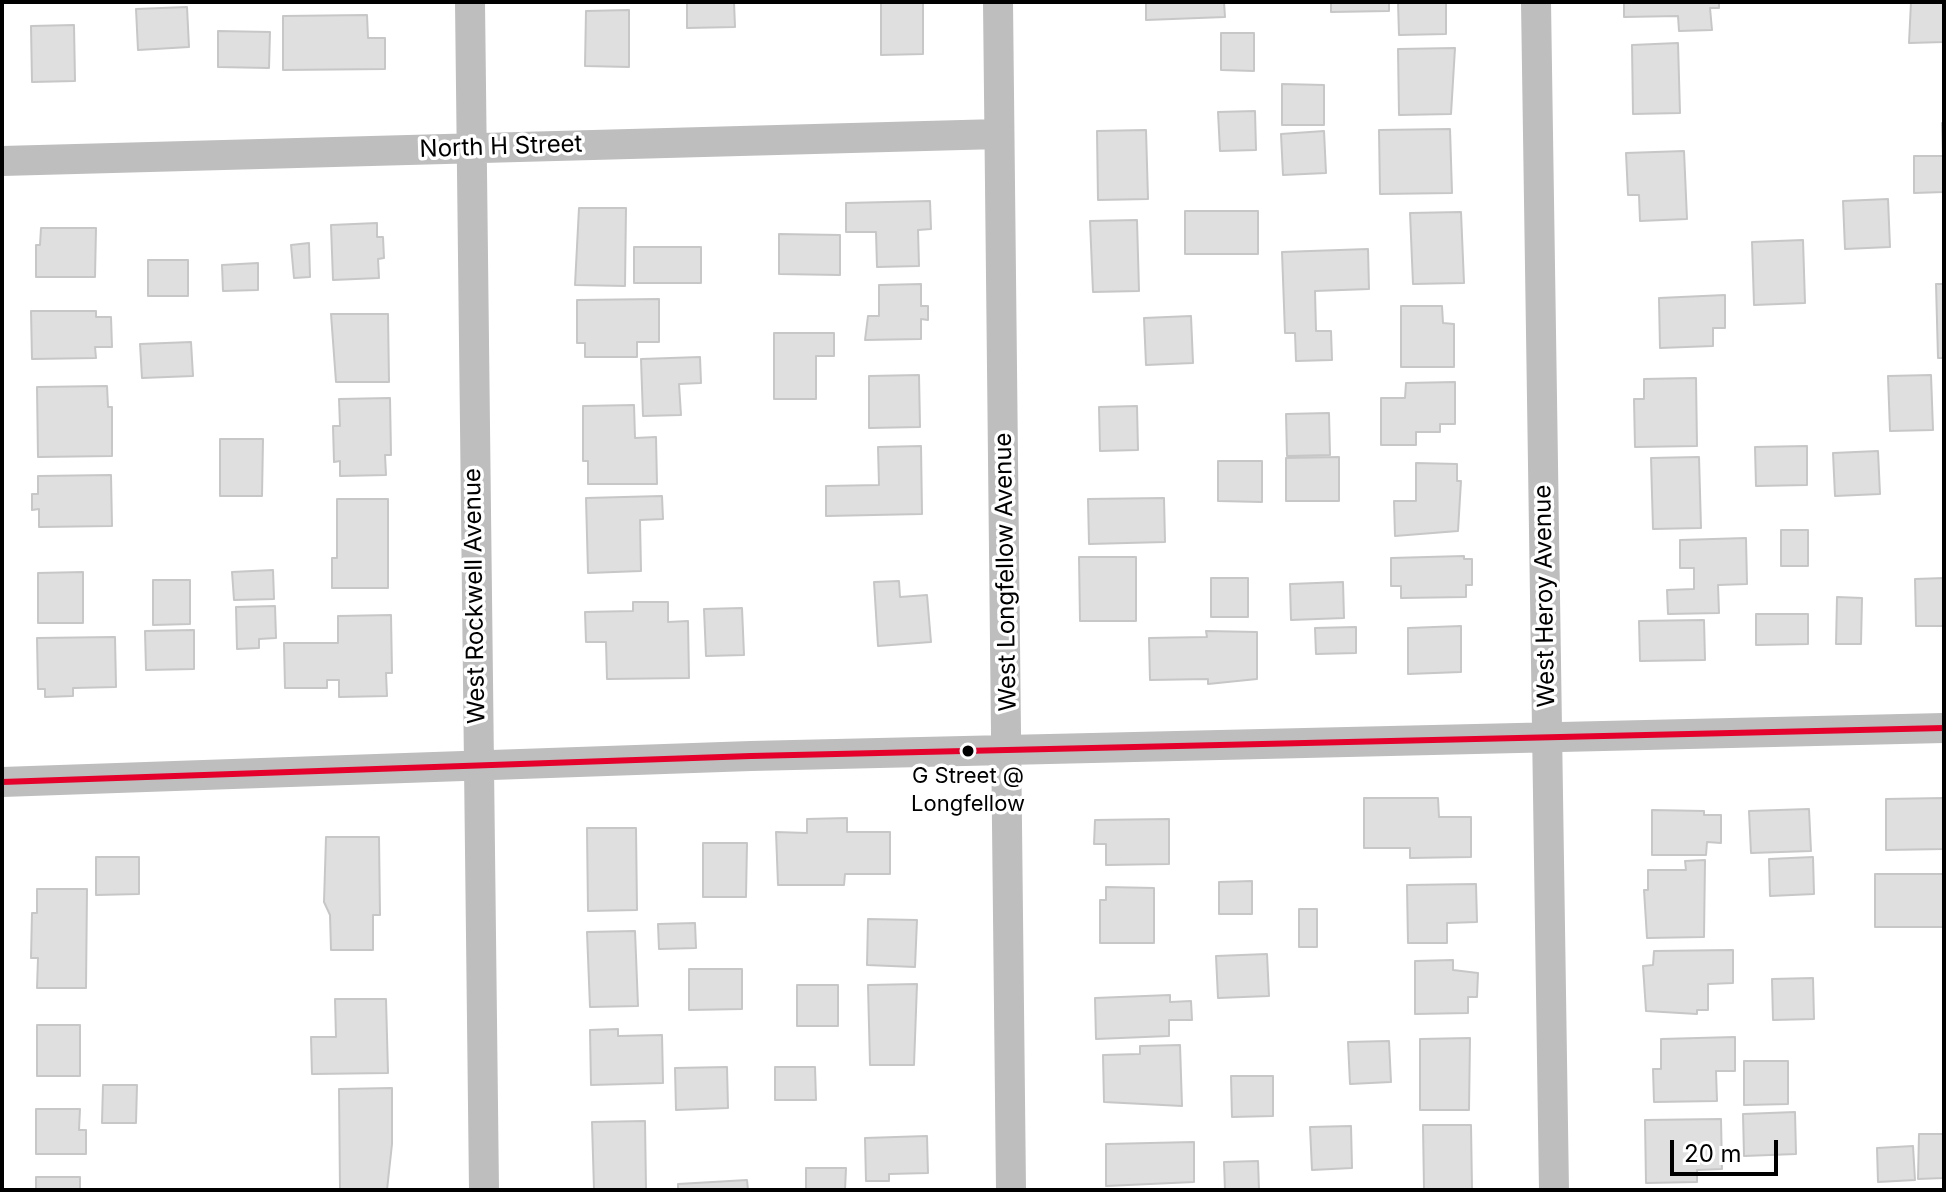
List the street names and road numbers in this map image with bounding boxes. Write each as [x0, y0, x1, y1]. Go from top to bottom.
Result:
street label: North H Street [419, 130, 583, 164]
street label: West Longfellow Avenue [989, 432, 1023, 712]
street label: West Rockwell Avenue [458, 468, 492, 724]
street label: West Heroy Avenue [1529, 484, 1561, 708]

